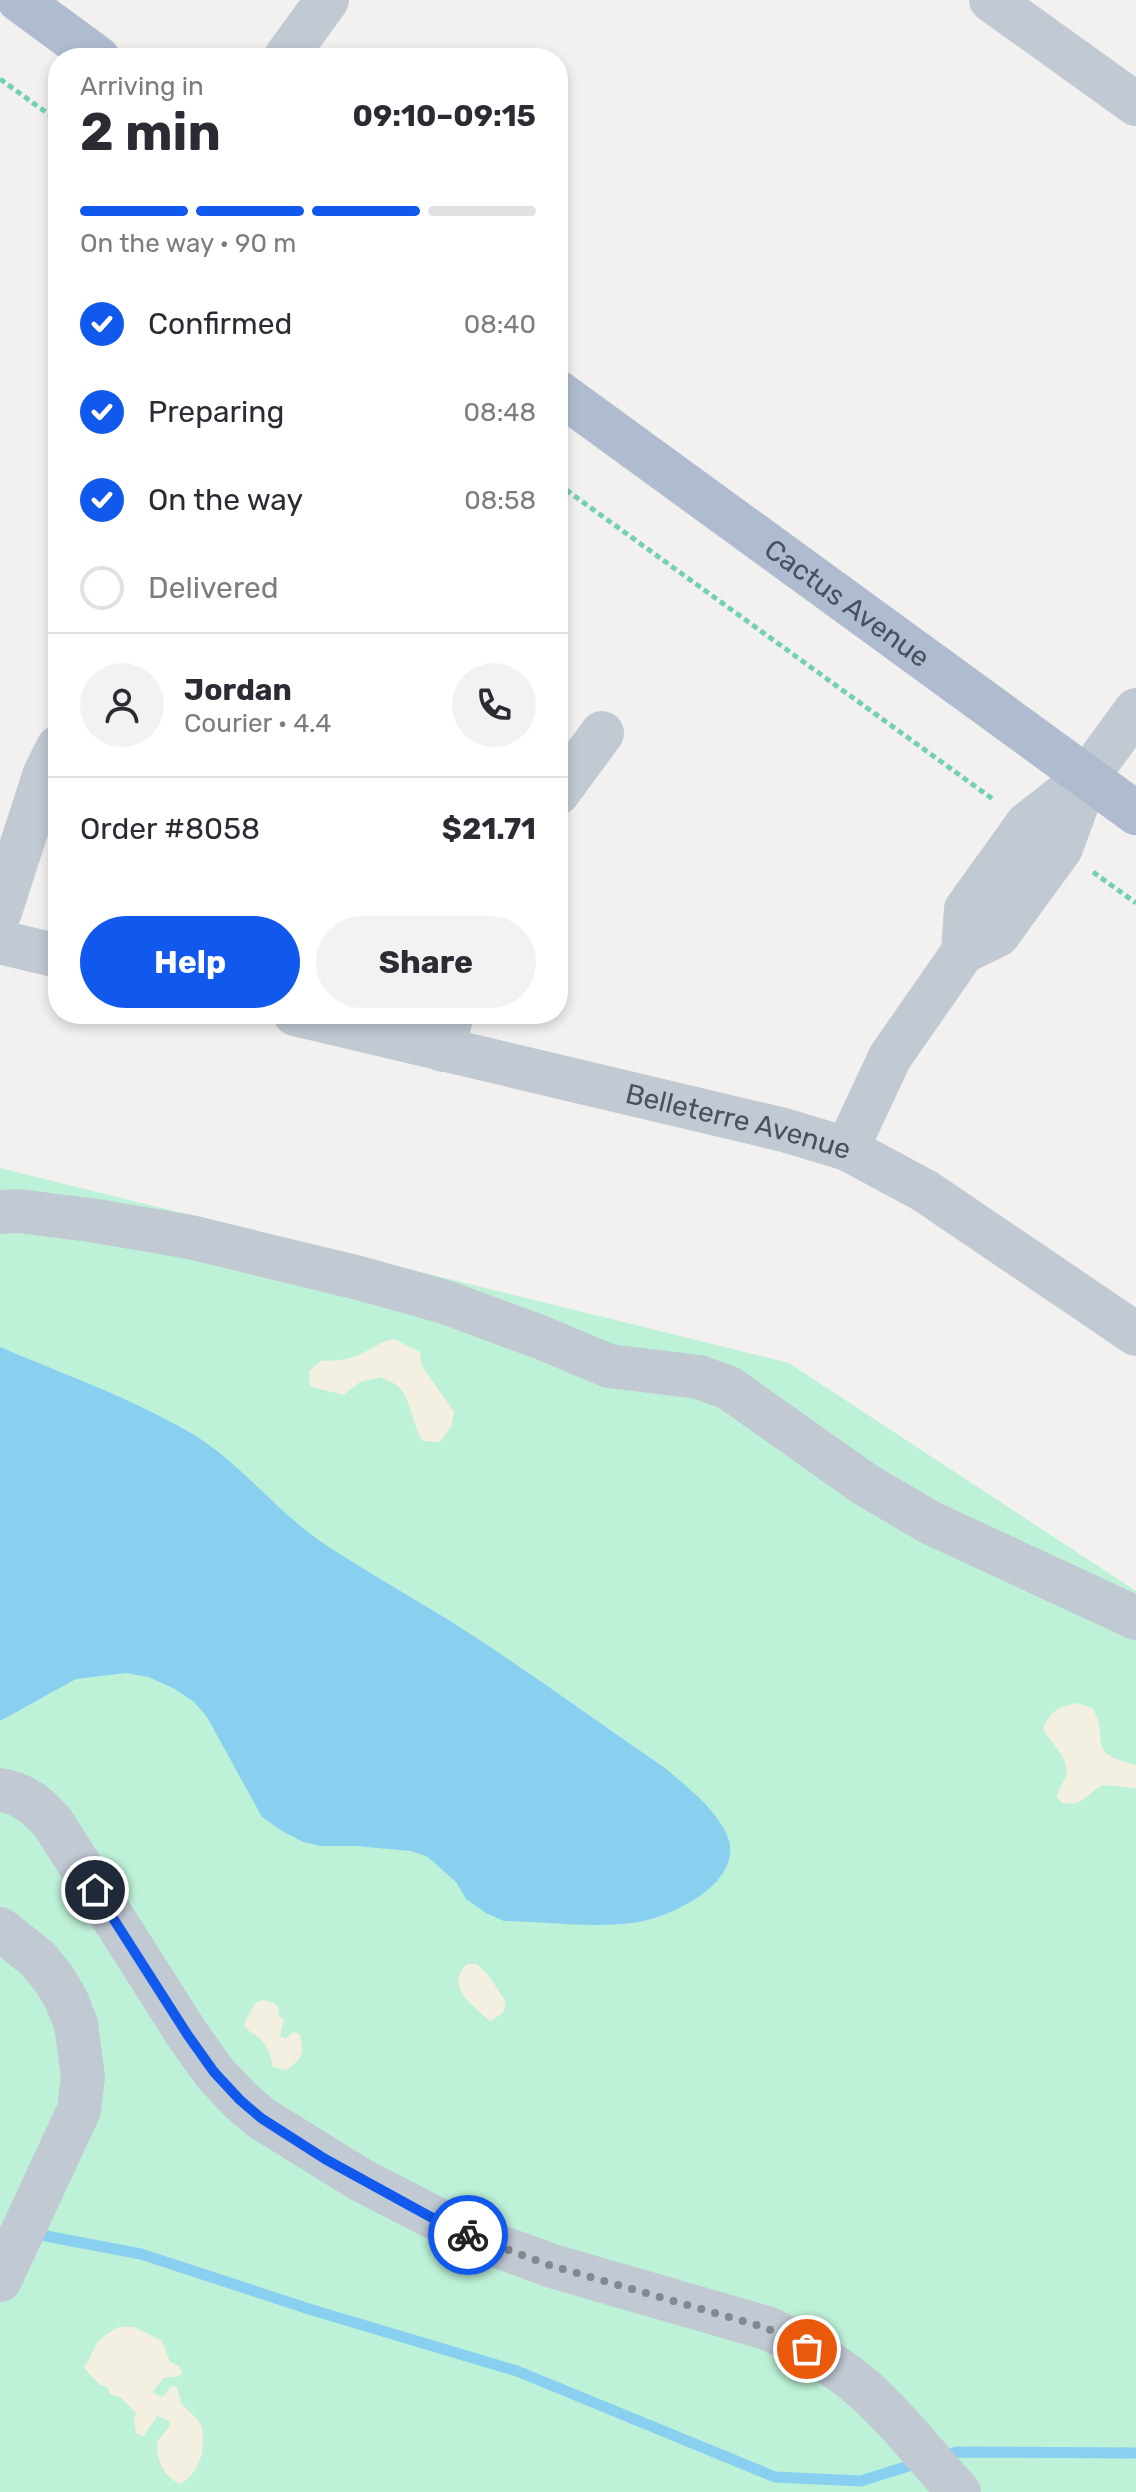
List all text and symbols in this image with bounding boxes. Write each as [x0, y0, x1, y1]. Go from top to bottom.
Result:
text: Arriving in [80, 71, 204, 102]
text: 09:10–09:15 [353, 98, 536, 134]
text: 2 min [80, 101, 221, 163]
text: On the way · 90 m [80, 228, 296, 259]
icon: check [80, 302, 124, 346]
text: Confirmed [148, 306, 292, 342]
text: 08:40 [464, 309, 536, 340]
icon: check [80, 390, 124, 434]
text: Preparing [148, 394, 284, 430]
text: 08:48 [464, 397, 536, 428]
icon: check [80, 478, 124, 522]
text: On the way [148, 482, 303, 518]
text: 08:58 [464, 485, 536, 516]
street label: Cactus Avenue [758, 532, 936, 674]
text: Delivered [148, 570, 279, 606]
button: person [80, 663, 164, 747]
button: phone [452, 663, 536, 747]
text: Jordan [184, 672, 292, 708]
text: Courier · 4.4 [184, 708, 331, 739]
text: Order #8058 [80, 811, 260, 847]
text: $21.71 [442, 811, 536, 847]
button: Help [80, 916, 300, 1008]
button: Share [316, 916, 536, 1008]
street label: Belleterre Avenue [622, 1077, 855, 1166]
pin [61, 1856, 129, 1924]
icon: home [73, 1868, 117, 1912]
courier [428, 2195, 508, 2275]
icon: bike [446, 2213, 490, 2257]
pin [773, 2315, 841, 2383]
icon: bag [785, 2327, 829, 2371]

